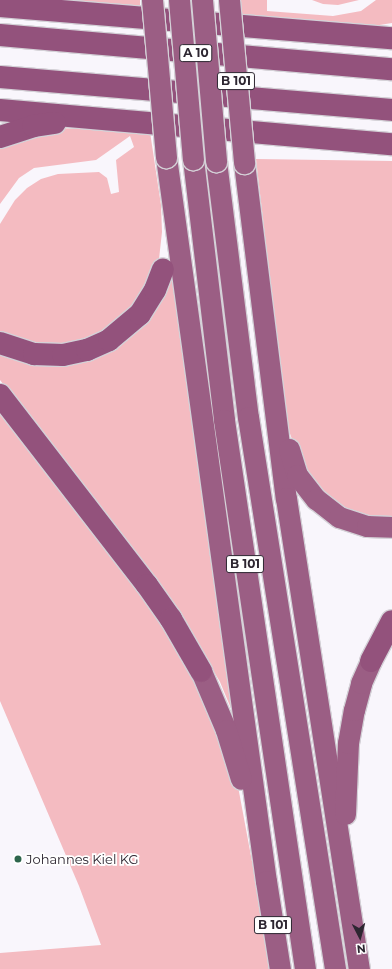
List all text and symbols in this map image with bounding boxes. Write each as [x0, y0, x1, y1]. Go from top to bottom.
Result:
road number: A 10 [179, 43, 213, 63]
road number: B 101 [216, 71, 256, 91]
road number: B 101 [225, 554, 265, 574]
place label: Johannes Kiel KG [26, 851, 139, 867]
marker: Johannes Kiel KG [13, 854, 23, 864]
road number: B 101 [253, 915, 293, 935]
north arrow [340, 917, 380, 957]
text: N [356, 942, 366, 956]

